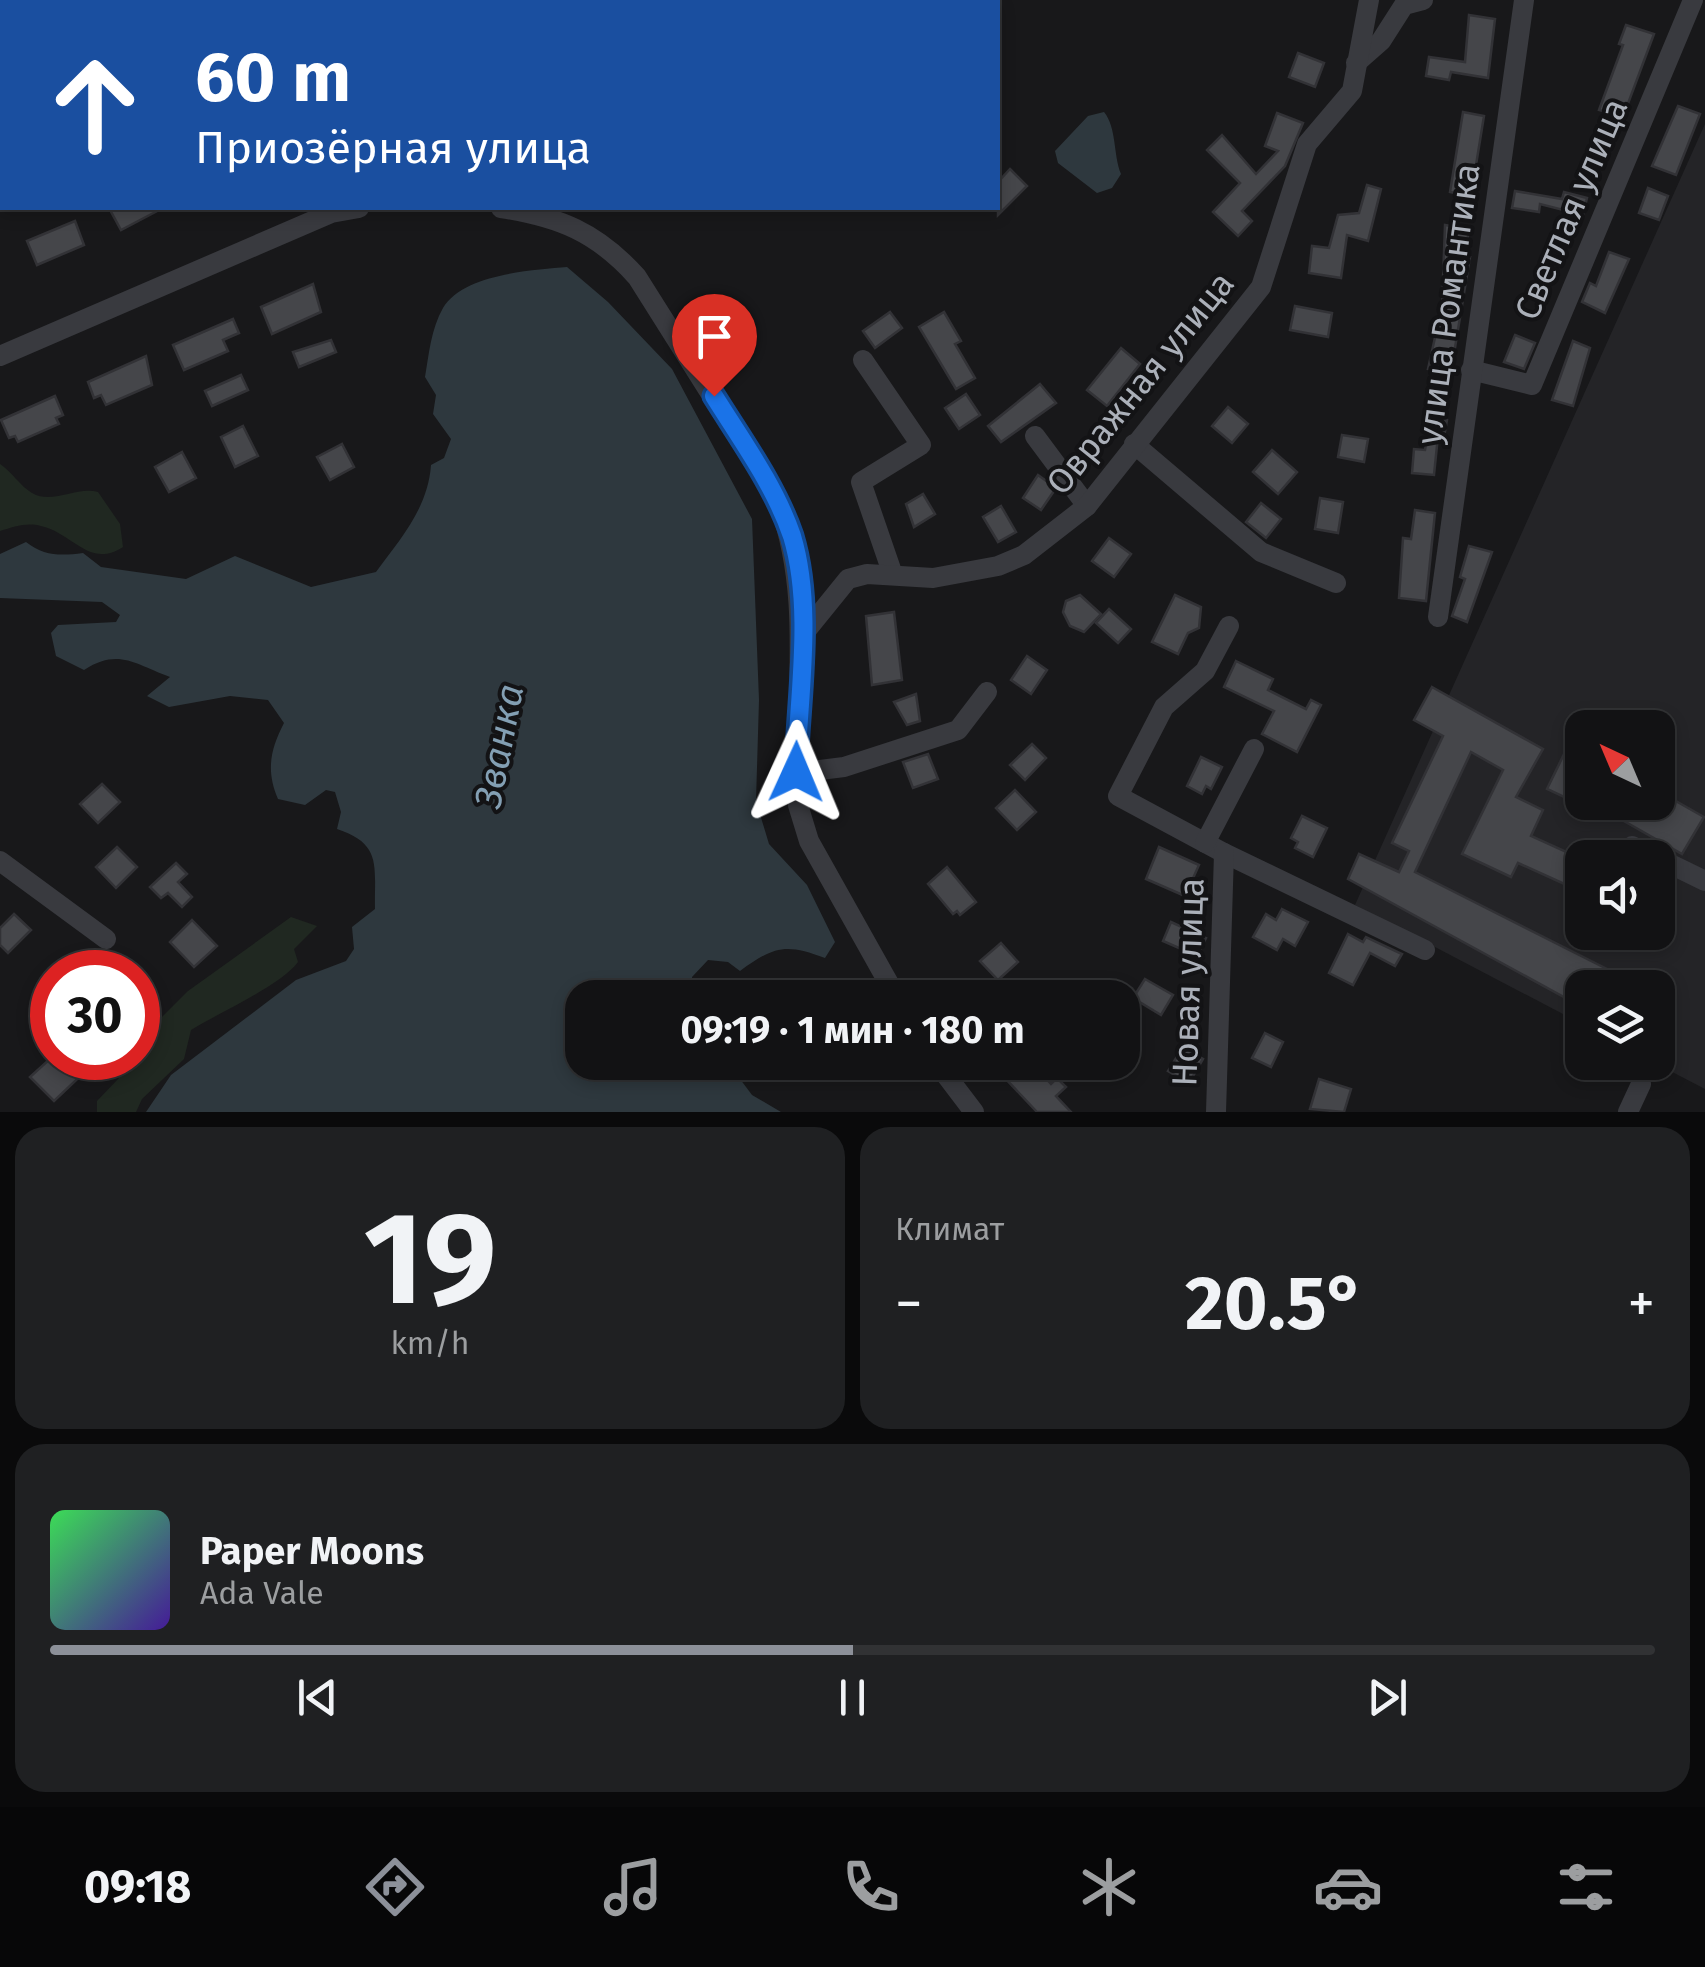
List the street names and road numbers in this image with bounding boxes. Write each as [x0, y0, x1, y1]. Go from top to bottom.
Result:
street label: Светлая улица [1506, 92, 1636, 326]
street label: улица Романтика [1407, 161, 1489, 447]
street label: Овражная улица [1037, 263, 1243, 503]
street label: Новая улица [1163, 877, 1213, 1087]

